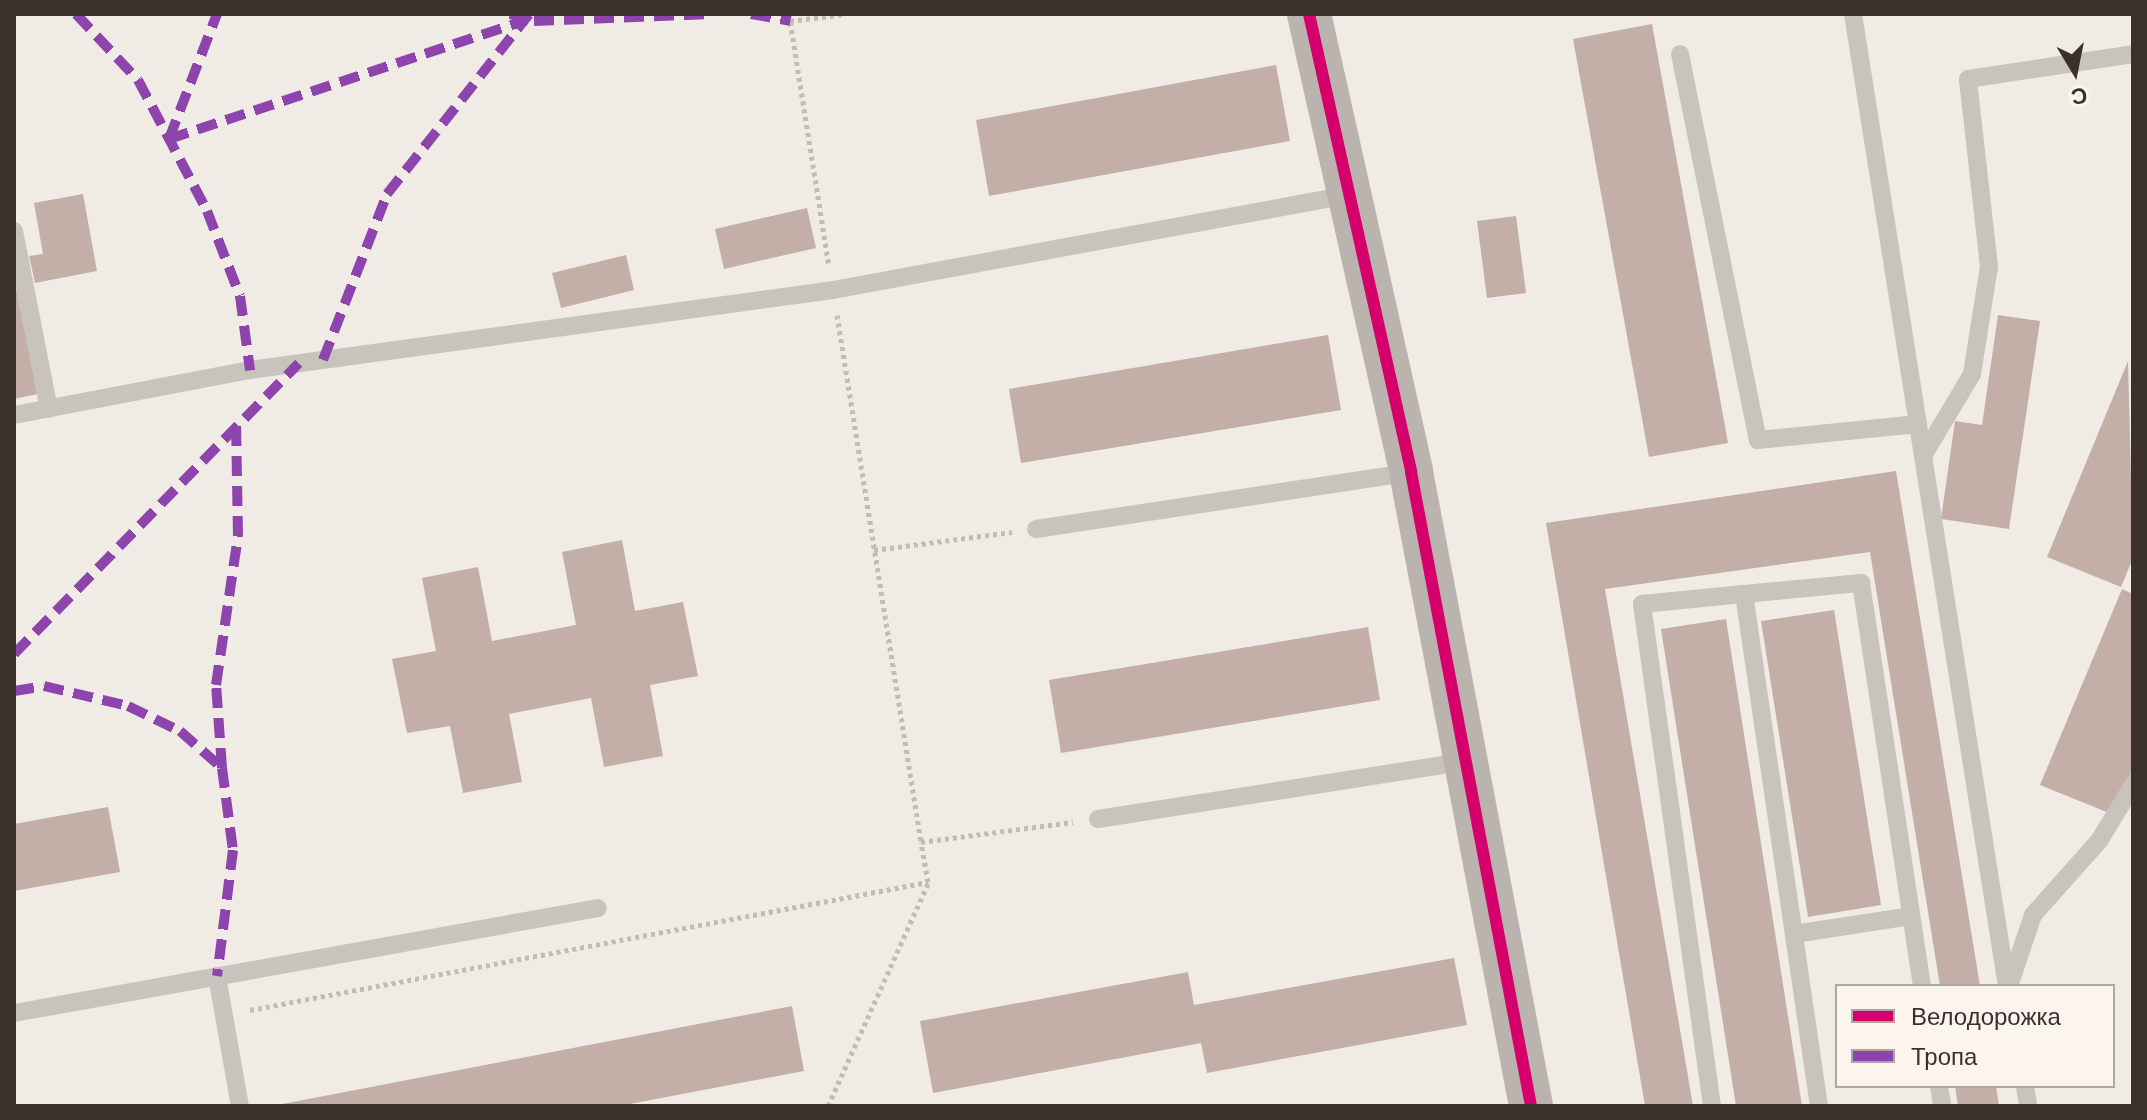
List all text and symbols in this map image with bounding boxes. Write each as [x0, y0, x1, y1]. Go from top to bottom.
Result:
north arrow [2035, 32, 2115, 112]
text: С [2069, 80, 2090, 112]
legend [1835, 984, 2115, 1088]
text: Велодорожка [1911, 1001, 2061, 1032]
text: Тропа [1911, 1041, 1977, 1072]

